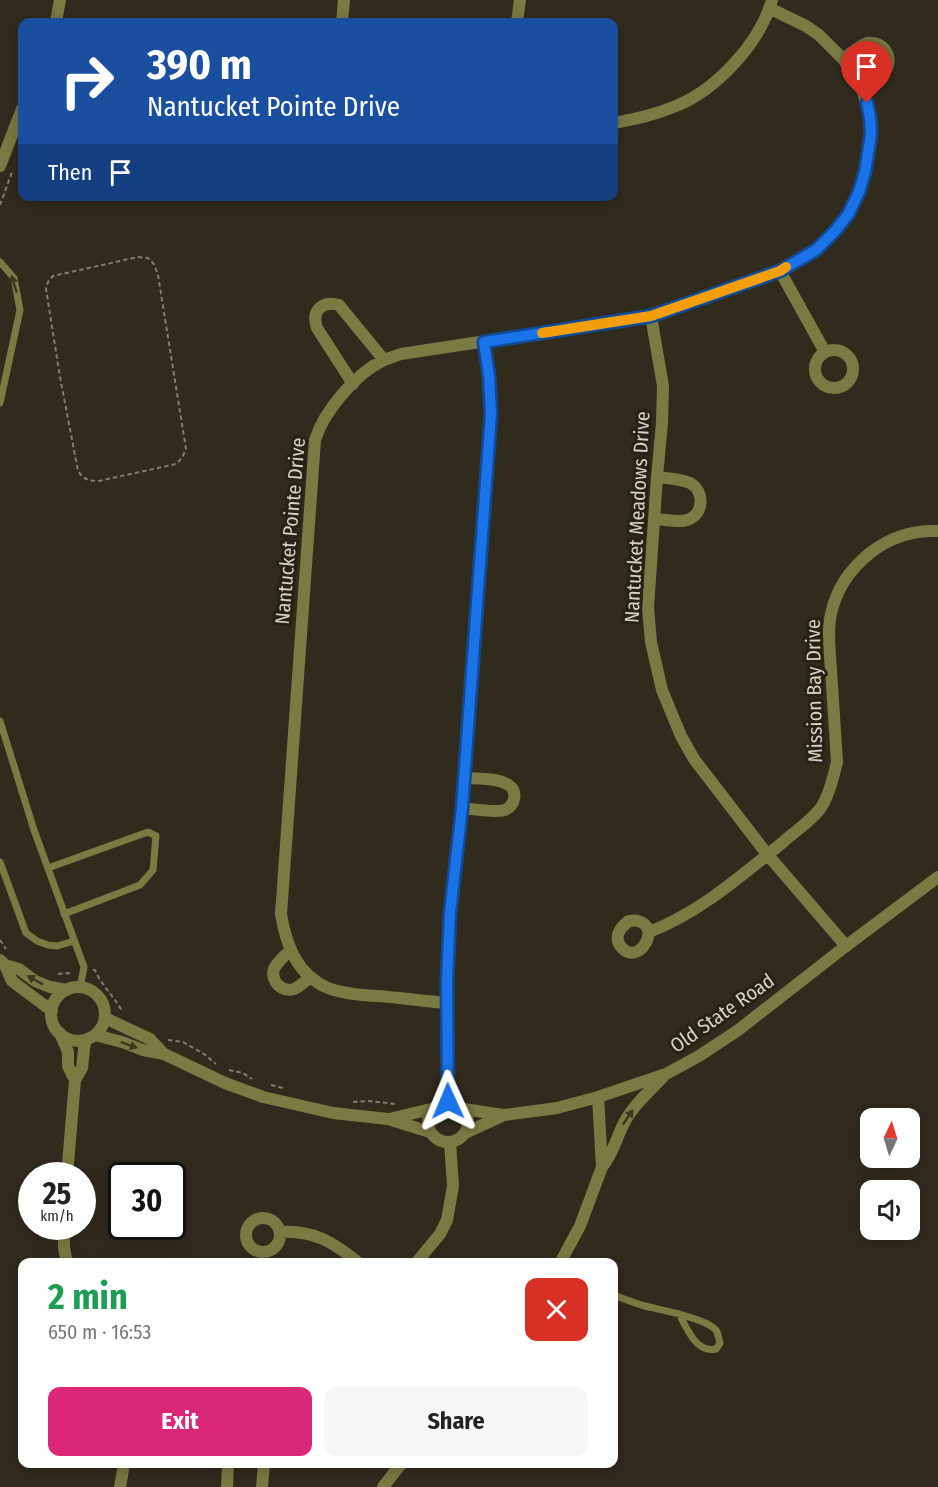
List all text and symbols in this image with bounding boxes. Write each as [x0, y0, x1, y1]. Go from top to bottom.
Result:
text: 390 m [147, 40, 252, 90]
pin [841, 41, 892, 103]
icon: right [48, 42, 126, 120]
icon: arrive [850, 50, 883, 83]
text: Nantucket Pointe Drive [147, 91, 400, 123]
icon: arrive [104, 156, 137, 189]
text: Then [48, 159, 92, 186]
one-way arrow [9, 275, 18, 293]
street label: Nantucket Meadows Drive [619, 411, 655, 623]
street label: Nantucket Pointe Drive [270, 437, 310, 625]
street label: Mission Bay Drive [801, 619, 827, 763]
street label: Old State Road [665, 968, 779, 1058]
one-way arrow [26, 975, 44, 985]
one-way arrow [121, 1041, 139, 1051]
position arrow [416, 1069, 480, 1133]
north arrow [860, 1108, 920, 1168]
map controls [860, 1108, 920, 1240]
one-way arrow [623, 1109, 634, 1125]
speed limit sign: 30 [108, 1162, 186, 1240]
text: 25 [43, 1176, 71, 1212]
button: sound [860, 1180, 920, 1240]
text: km/h [40, 1207, 74, 1225]
text: 2 min [48, 1275, 128, 1319]
button: close [525, 1278, 588, 1341]
text: 650 m · 16:53 [48, 1320, 151, 1344]
button: Exit [48, 1387, 312, 1456]
button: Share [324, 1387, 588, 1456]

